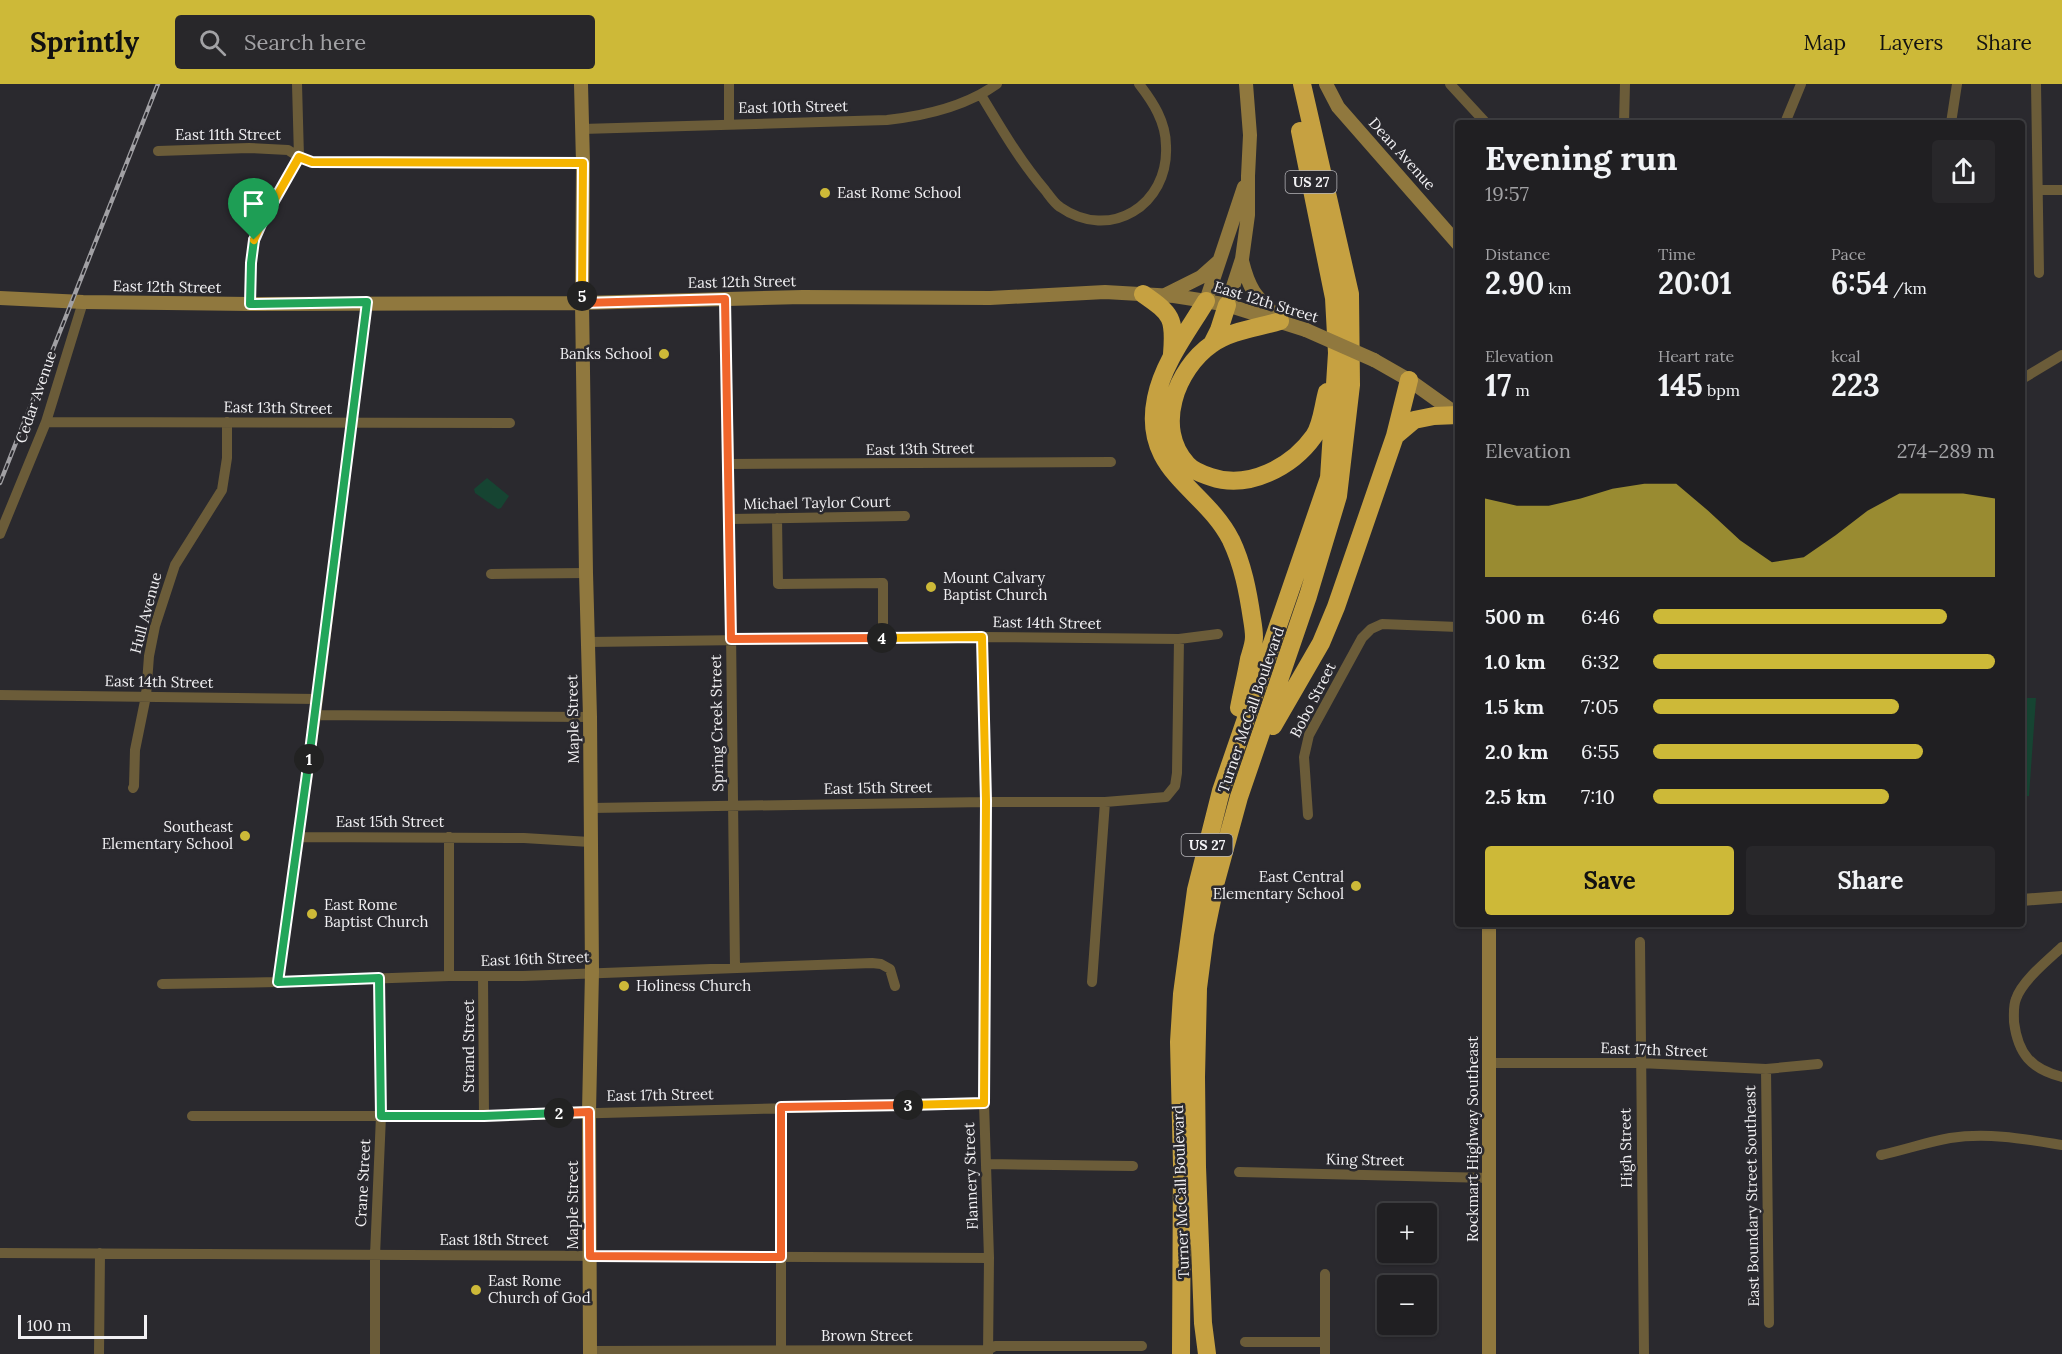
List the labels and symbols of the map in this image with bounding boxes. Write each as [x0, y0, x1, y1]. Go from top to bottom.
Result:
street label: East 10th Street [738, 96, 848, 117]
street label: Dean Avenue [1365, 114, 1440, 194]
street label: East 11th Street [175, 125, 281, 144]
road number: US 27 [1286, 171, 1336, 193]
pin [228, 178, 279, 240]
place label: East Rome School [837, 183, 961, 202]
marker: East Rome School [818, 186, 832, 200]
street label: East 12th Street [688, 271, 797, 292]
street label: East 12th Street [113, 276, 222, 297]
street label: East 12th Street [1211, 277, 1321, 327]
pin: 5 [567, 281, 597, 311]
place label: Banks School [560, 344, 652, 363]
marker: Banks School [657, 347, 671, 361]
street label: Cedar Avenue [11, 348, 60, 446]
street label: East 13th Street [223, 397, 333, 418]
street label: East 13th Street [865, 438, 975, 459]
street label: Michael Taylor Court [743, 492, 891, 513]
place label: Mount Calvary Baptist Church [943, 568, 1048, 604]
street label: Hull Avenue [126, 570, 165, 656]
marker: Mount Calvary Baptist Church [924, 580, 938, 594]
street label: East 14th Street [993, 612, 1102, 633]
pin: 4 [867, 623, 897, 653]
street label: Turner McCall Boulevard [1213, 624, 1288, 795]
street label: Spring Creek Street [706, 654, 727, 792]
street label: Bobo Street [1285, 659, 1340, 741]
street label: East 14th Street [105, 671, 214, 692]
street label: Maple Street [562, 674, 583, 764]
pin: 1 [294, 744, 324, 774]
street label: East 15th Street [823, 777, 933, 798]
street label: East 15th Street [336, 812, 445, 831]
place label: Southeast Elementary School [102, 817, 233, 853]
marker: Southeast Elementary School [238, 829, 252, 843]
road number: US 27 [1182, 834, 1232, 856]
place label: East Central Elementary School [1213, 867, 1344, 903]
marker: East Central Elementary School [1349, 879, 1363, 893]
place label: East Rome Baptist Church [324, 895, 429, 931]
marker: East Rome Baptist Church [305, 907, 319, 921]
street label: East 16th Street [480, 947, 590, 970]
place label: Holiness Church [636, 976, 751, 995]
marker: Holiness Church [617, 979, 631, 993]
street label: Strand Street [459, 999, 478, 1092]
street label: Rockmart Highway Southeast [1463, 1036, 1482, 1242]
street label: East 17th Street [1600, 1038, 1708, 1061]
street label: East 17th Street [606, 1084, 714, 1105]
street label: East Boundary Street Southeast [1740, 1085, 1763, 1307]
pin: 3 [893, 1090, 923, 1120]
pin: 2 [544, 1098, 574, 1128]
street label: Turner McCall Boulevard [1168, 1105, 1193, 1279]
street label: High Street [1615, 1108, 1636, 1188]
street label: Flannery Street [959, 1122, 982, 1230]
street label: Crane Street [351, 1138, 374, 1228]
street label: King Street [1326, 1149, 1405, 1170]
street label: Maple Street [563, 1160, 582, 1250]
street label: East 18th Street [440, 1230, 549, 1249]
place label: East Rome Church of God [488, 1271, 591, 1307]
marker: East Rome Church of God [469, 1283, 483, 1297]
scale bar [18, 1312, 147, 1340]
street label: Brown Street [821, 1326, 913, 1345]

